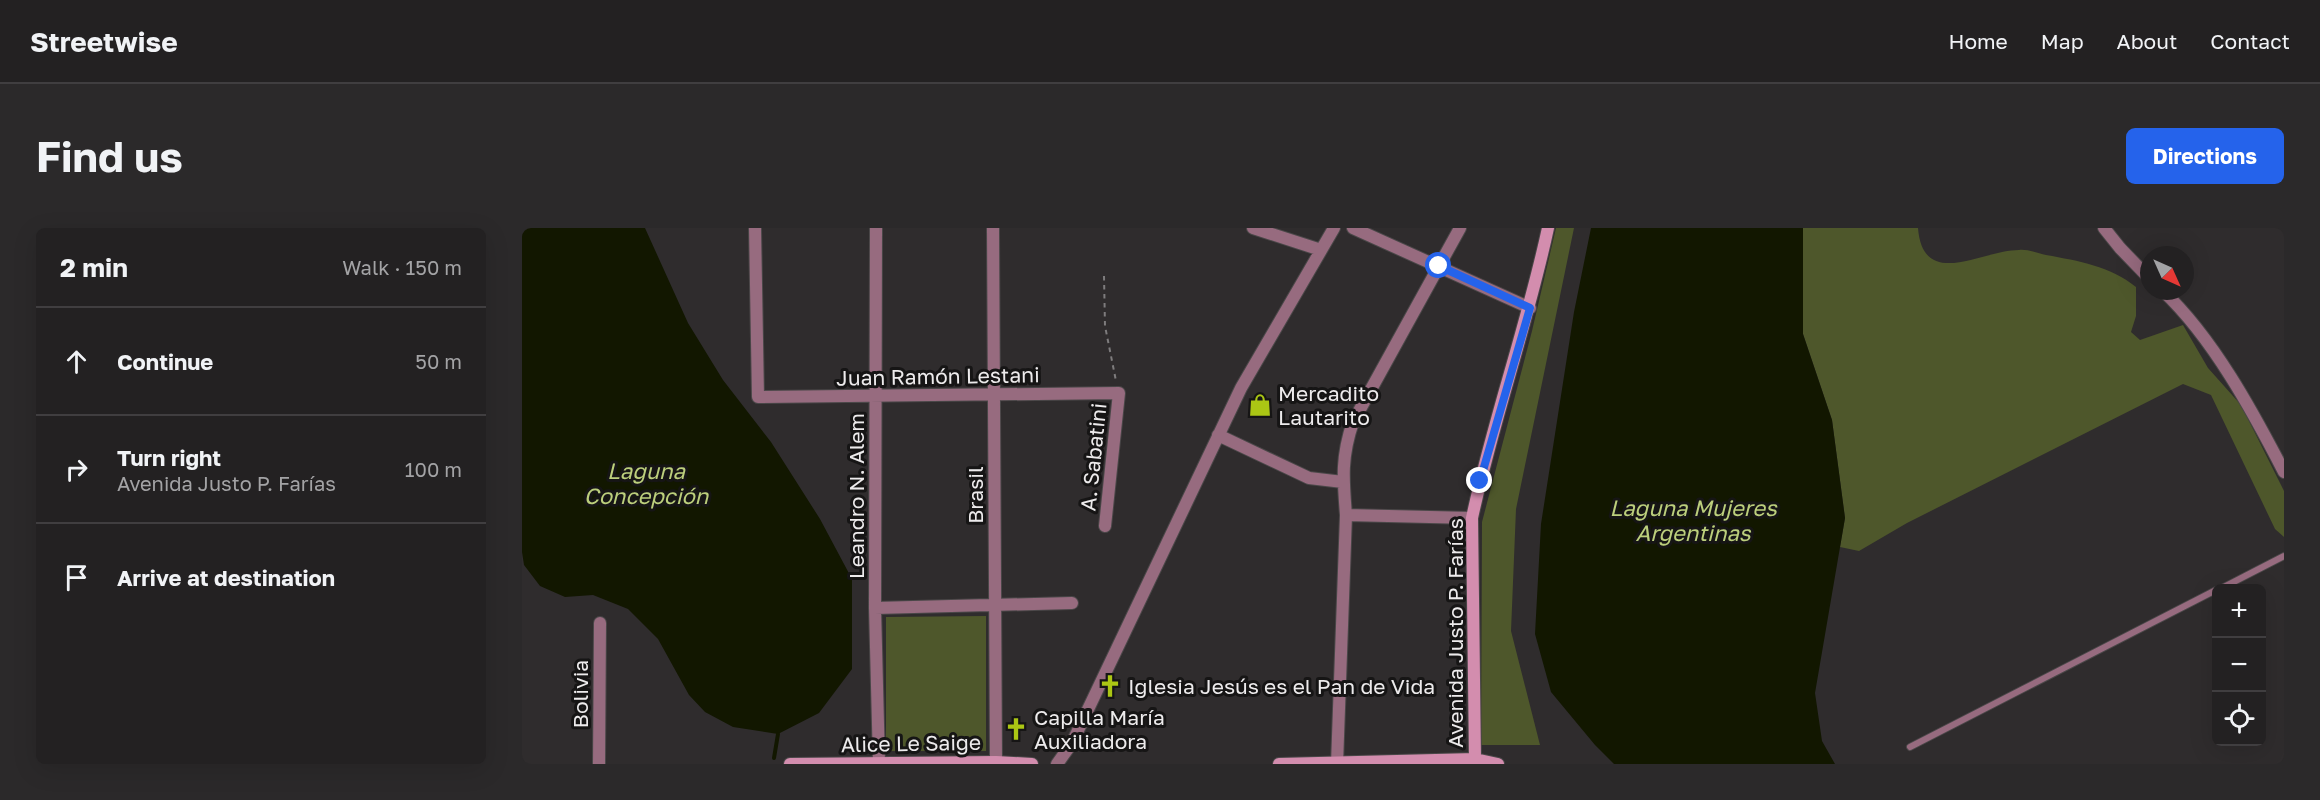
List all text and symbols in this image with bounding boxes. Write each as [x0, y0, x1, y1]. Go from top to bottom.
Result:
text: Streetwise [30, 25, 178, 58]
text: Home [1948, 28, 2008, 54]
text: Map [2041, 28, 2084, 54]
text: About [2117, 28, 2177, 54]
text: Contact [2210, 28, 2290, 54]
button: Directions [2126, 128, 2284, 184]
text: Find us [36, 131, 183, 181]
north arrow [2140, 246, 2194, 300]
text: 2 min [60, 252, 128, 283]
route start [1425, 252, 1451, 278]
text: Walk · 150 m [342, 255, 462, 279]
icon: ahead [60, 345, 93, 378]
text: Continue [117, 348, 213, 375]
text: 50 m [415, 349, 462, 373]
street label: Juan Ramón Lestani [836, 361, 1040, 391]
place label: Mercadito Lautarito [1278, 380, 1379, 430]
shop icon: Mercadito Lautarito [1247, 392, 1273, 418]
street label: A. Sabatini [1074, 402, 1112, 512]
street label: Leandro N. Alem [843, 413, 869, 579]
text: Turn right [117, 444, 221, 471]
icon: right [60, 453, 93, 486]
text: 100 m [405, 457, 462, 481]
water label: Laguna Concepción [584, 457, 710, 509]
street label: Brasil [962, 466, 988, 524]
route end [1466, 467, 1492, 493]
text: Avenida Justo P. Farías [117, 471, 336, 495]
water label: Laguna Mujeres Argentinas [1609, 494, 1778, 546]
street label: Avenida Justo P. Farías [1442, 518, 1468, 748]
icon: arrive [60, 561, 93, 594]
text: Arrive at destination [117, 564, 335, 591]
map controls [2212, 584, 2266, 746]
button: + [2212, 584, 2266, 638]
button: − [2212, 638, 2266, 692]
street label: Bolivia [567, 660, 593, 728]
church icon: Iglesia Jesús es el Pan de Vida [1097, 673, 1123, 699]
place label: Iglesia Jesús es el Pan de Vida [1128, 673, 1435, 699]
button: locate [2212, 692, 2266, 746]
place label: Capilla María Auxiliadora [1034, 704, 1165, 754]
church icon: Capilla María Auxiliadora [1003, 716, 1029, 742]
street label: Alice Le Saige [841, 729, 981, 757]

